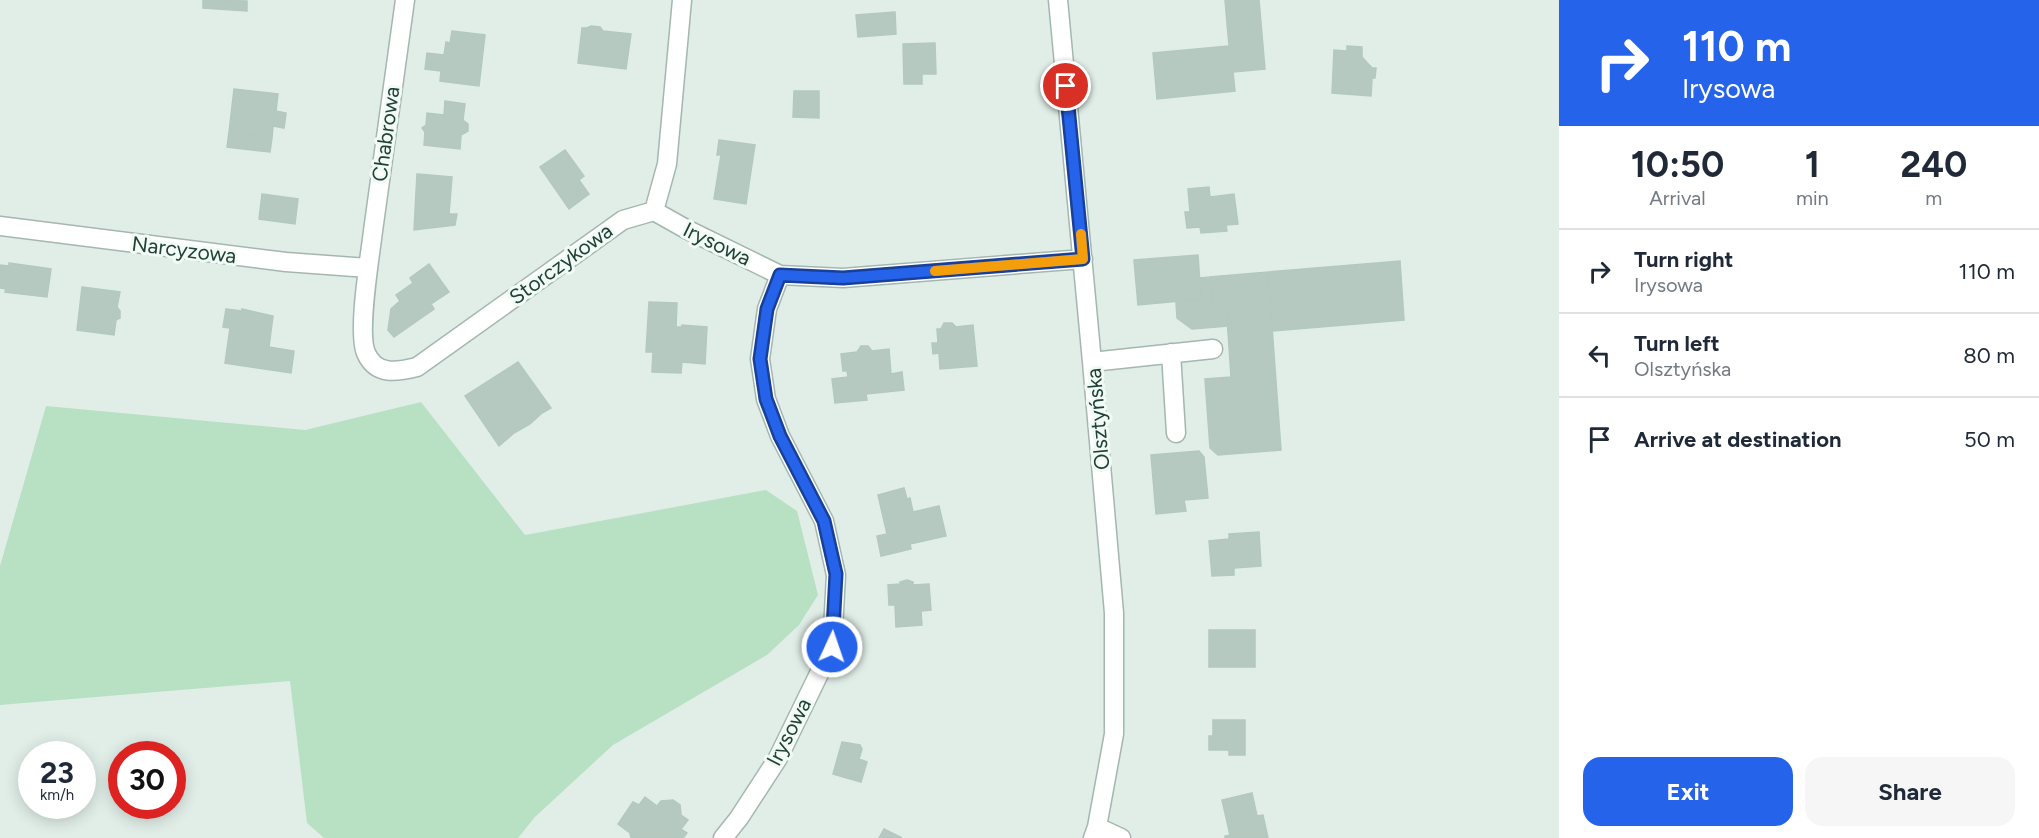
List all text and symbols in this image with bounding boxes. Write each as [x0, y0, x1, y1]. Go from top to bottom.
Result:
text: 110 m [1682, 21, 1791, 72]
icon: right [1583, 24, 1661, 102]
pin [1040, 60, 1091, 111]
icon: arrive [1049, 69, 1082, 102]
text: Irysowa [1682, 72, 1775, 105]
street label: Chabrowa [366, 85, 405, 183]
text: 10:50 [1631, 143, 1724, 186]
text: 1 [1805, 143, 1820, 186]
text: 240 [1900, 143, 1967, 186]
text: Arrival [1649, 186, 1706, 210]
text: min [1796, 186, 1829, 210]
text: m [1925, 186, 1942, 210]
street label: Irysowa [679, 216, 755, 271]
street label: Storczykowa [504, 218, 617, 309]
street label: Narcyzowa [130, 231, 238, 268]
text: Turn right [1634, 246, 1733, 273]
icon: right [1583, 255, 1616, 288]
text: 110 m [1959, 258, 2015, 285]
text: Irysowa [1634, 273, 1703, 297]
text: Turn left [1634, 330, 1720, 357]
icon: left [1583, 339, 1616, 372]
text: 80 m [1963, 342, 2015, 369]
text: Olsztyńska [1634, 357, 1731, 381]
street label: Olsztyńska [1081, 367, 1114, 471]
icon: arrive [1583, 423, 1616, 456]
text: Arrive at destination [1634, 426, 1842, 453]
text: 50 m [1964, 426, 2015, 453]
position arrow [800, 615, 864, 679]
street label: Irysowa [761, 694, 816, 770]
speed limit sign: 30 [108, 741, 186, 819]
text: 23 [40, 754, 74, 791]
button: Exit [1583, 757, 1793, 826]
button: Share [1805, 757, 2015, 826]
text: km/h [40, 786, 74, 804]

